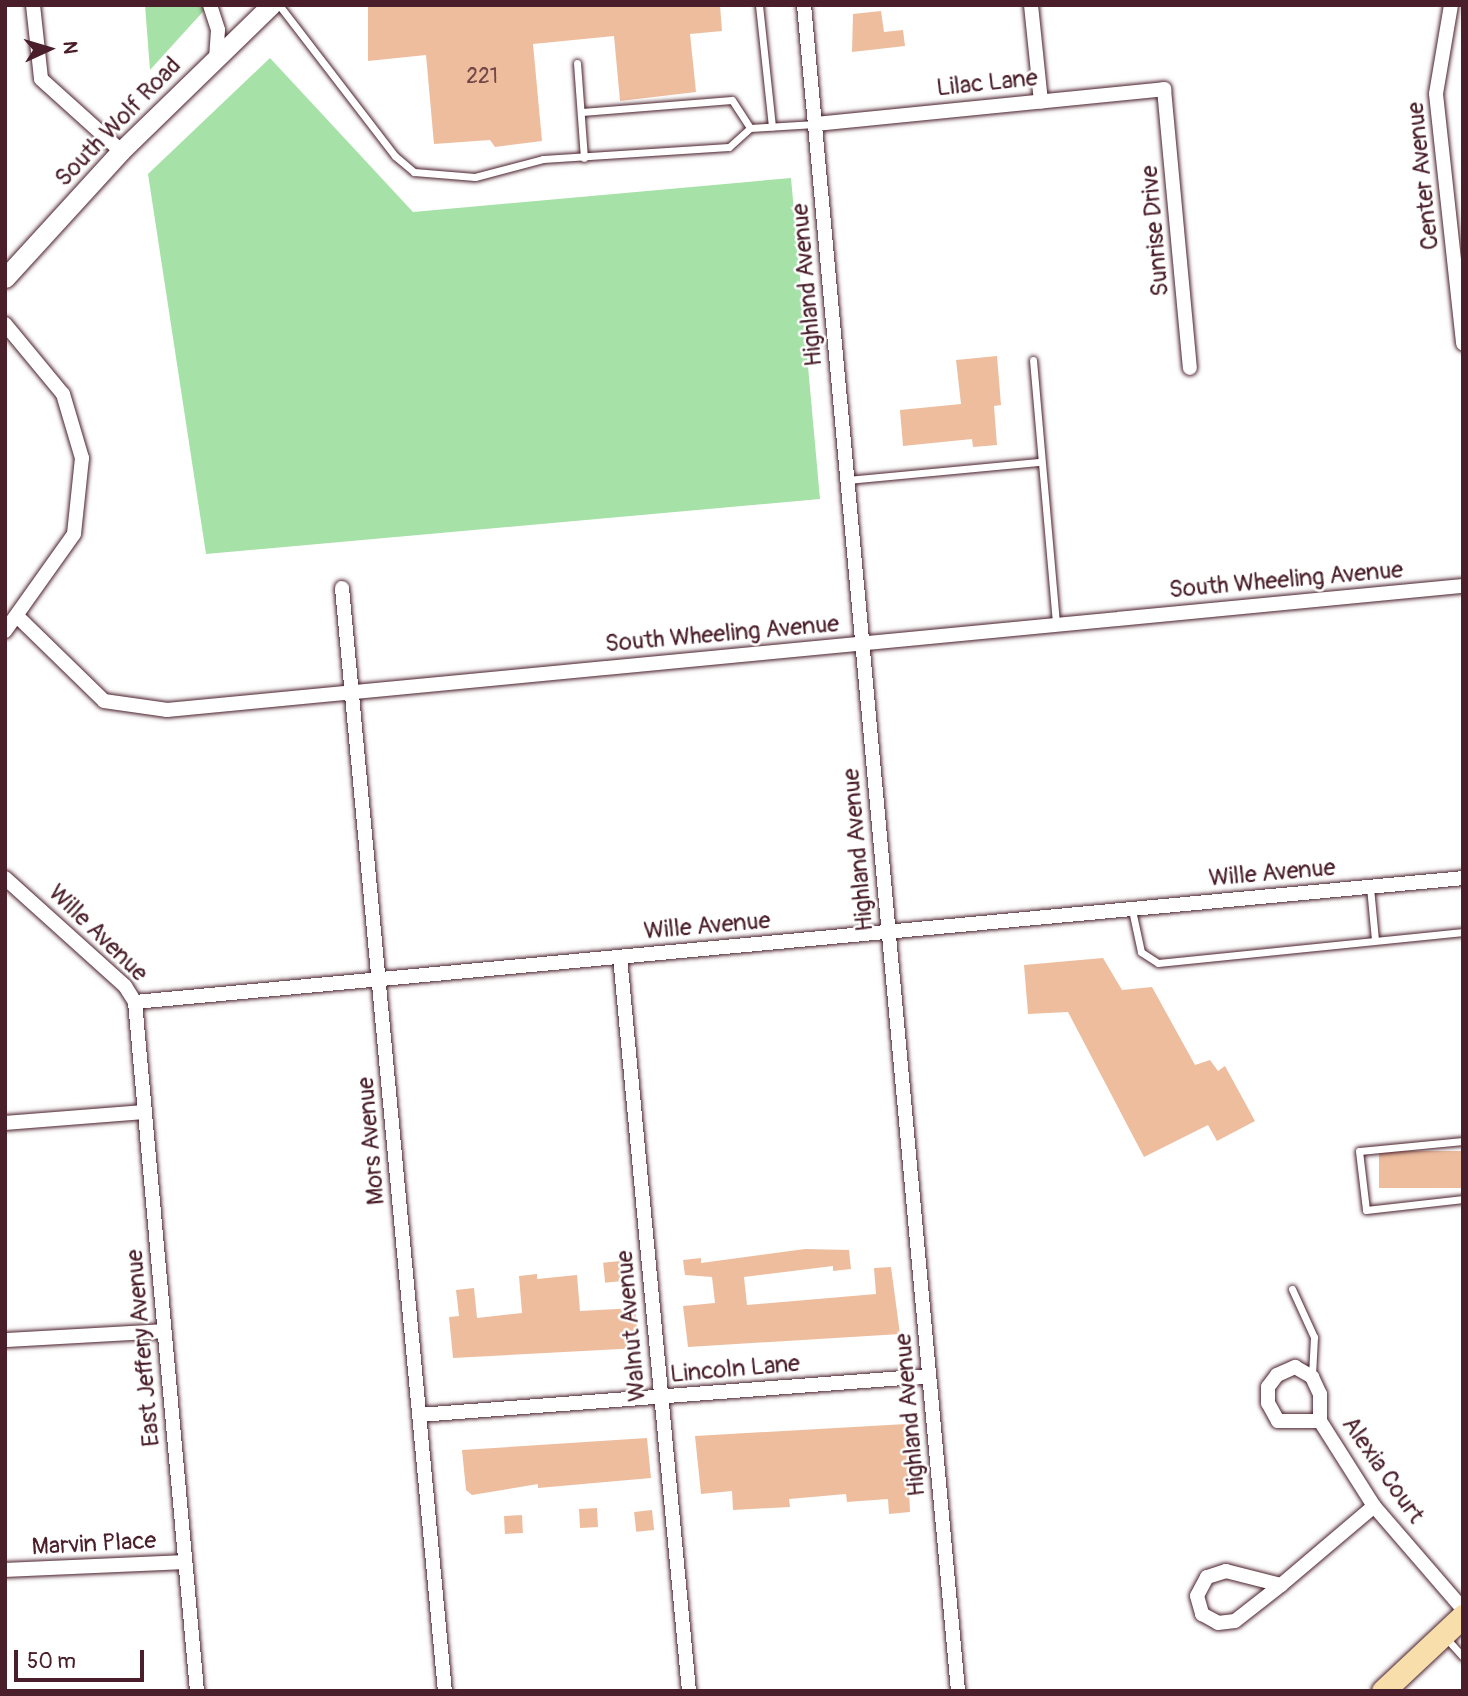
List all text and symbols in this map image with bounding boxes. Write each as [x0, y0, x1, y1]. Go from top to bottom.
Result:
north arrow [14, 14, 84, 84]
text: N [58, 40, 82, 55]
street label: South Wolf Road [49, 51, 187, 193]
street label: Lilac Lane [935, 63, 1039, 103]
house number: 221 [466, 64, 498, 90]
street label: Center Avenue [1401, 101, 1445, 251]
street label: Sunrise Drive [1135, 164, 1175, 298]
street label: Highland Avenue [786, 202, 828, 368]
street label: South Wheeling Avenue [1168, 555, 1404, 605]
street label: South Wheeling Avenue [604, 609, 840, 659]
street label: Highland Avenue [837, 767, 879, 933]
street label: Wille Avenue [1207, 853, 1337, 893]
street label: Wille Avenue [42, 879, 154, 987]
street label: Wille Avenue [642, 906, 772, 946]
street label: Mors Avenue [351, 1076, 391, 1206]
street label: East Jeffery Avenue [120, 1248, 166, 1448]
street label: Walnut Avenue [610, 1249, 652, 1403]
street label: Highland Avenue [889, 1332, 931, 1498]
street label: Lincoln Lane [669, 1349, 801, 1389]
street label: Alexia Court [1336, 1411, 1430, 1529]
street label: Marvin Place [31, 1526, 157, 1562]
scale bar [18, 1636, 147, 1680]
text: 50 m [27, 1648, 76, 1675]

